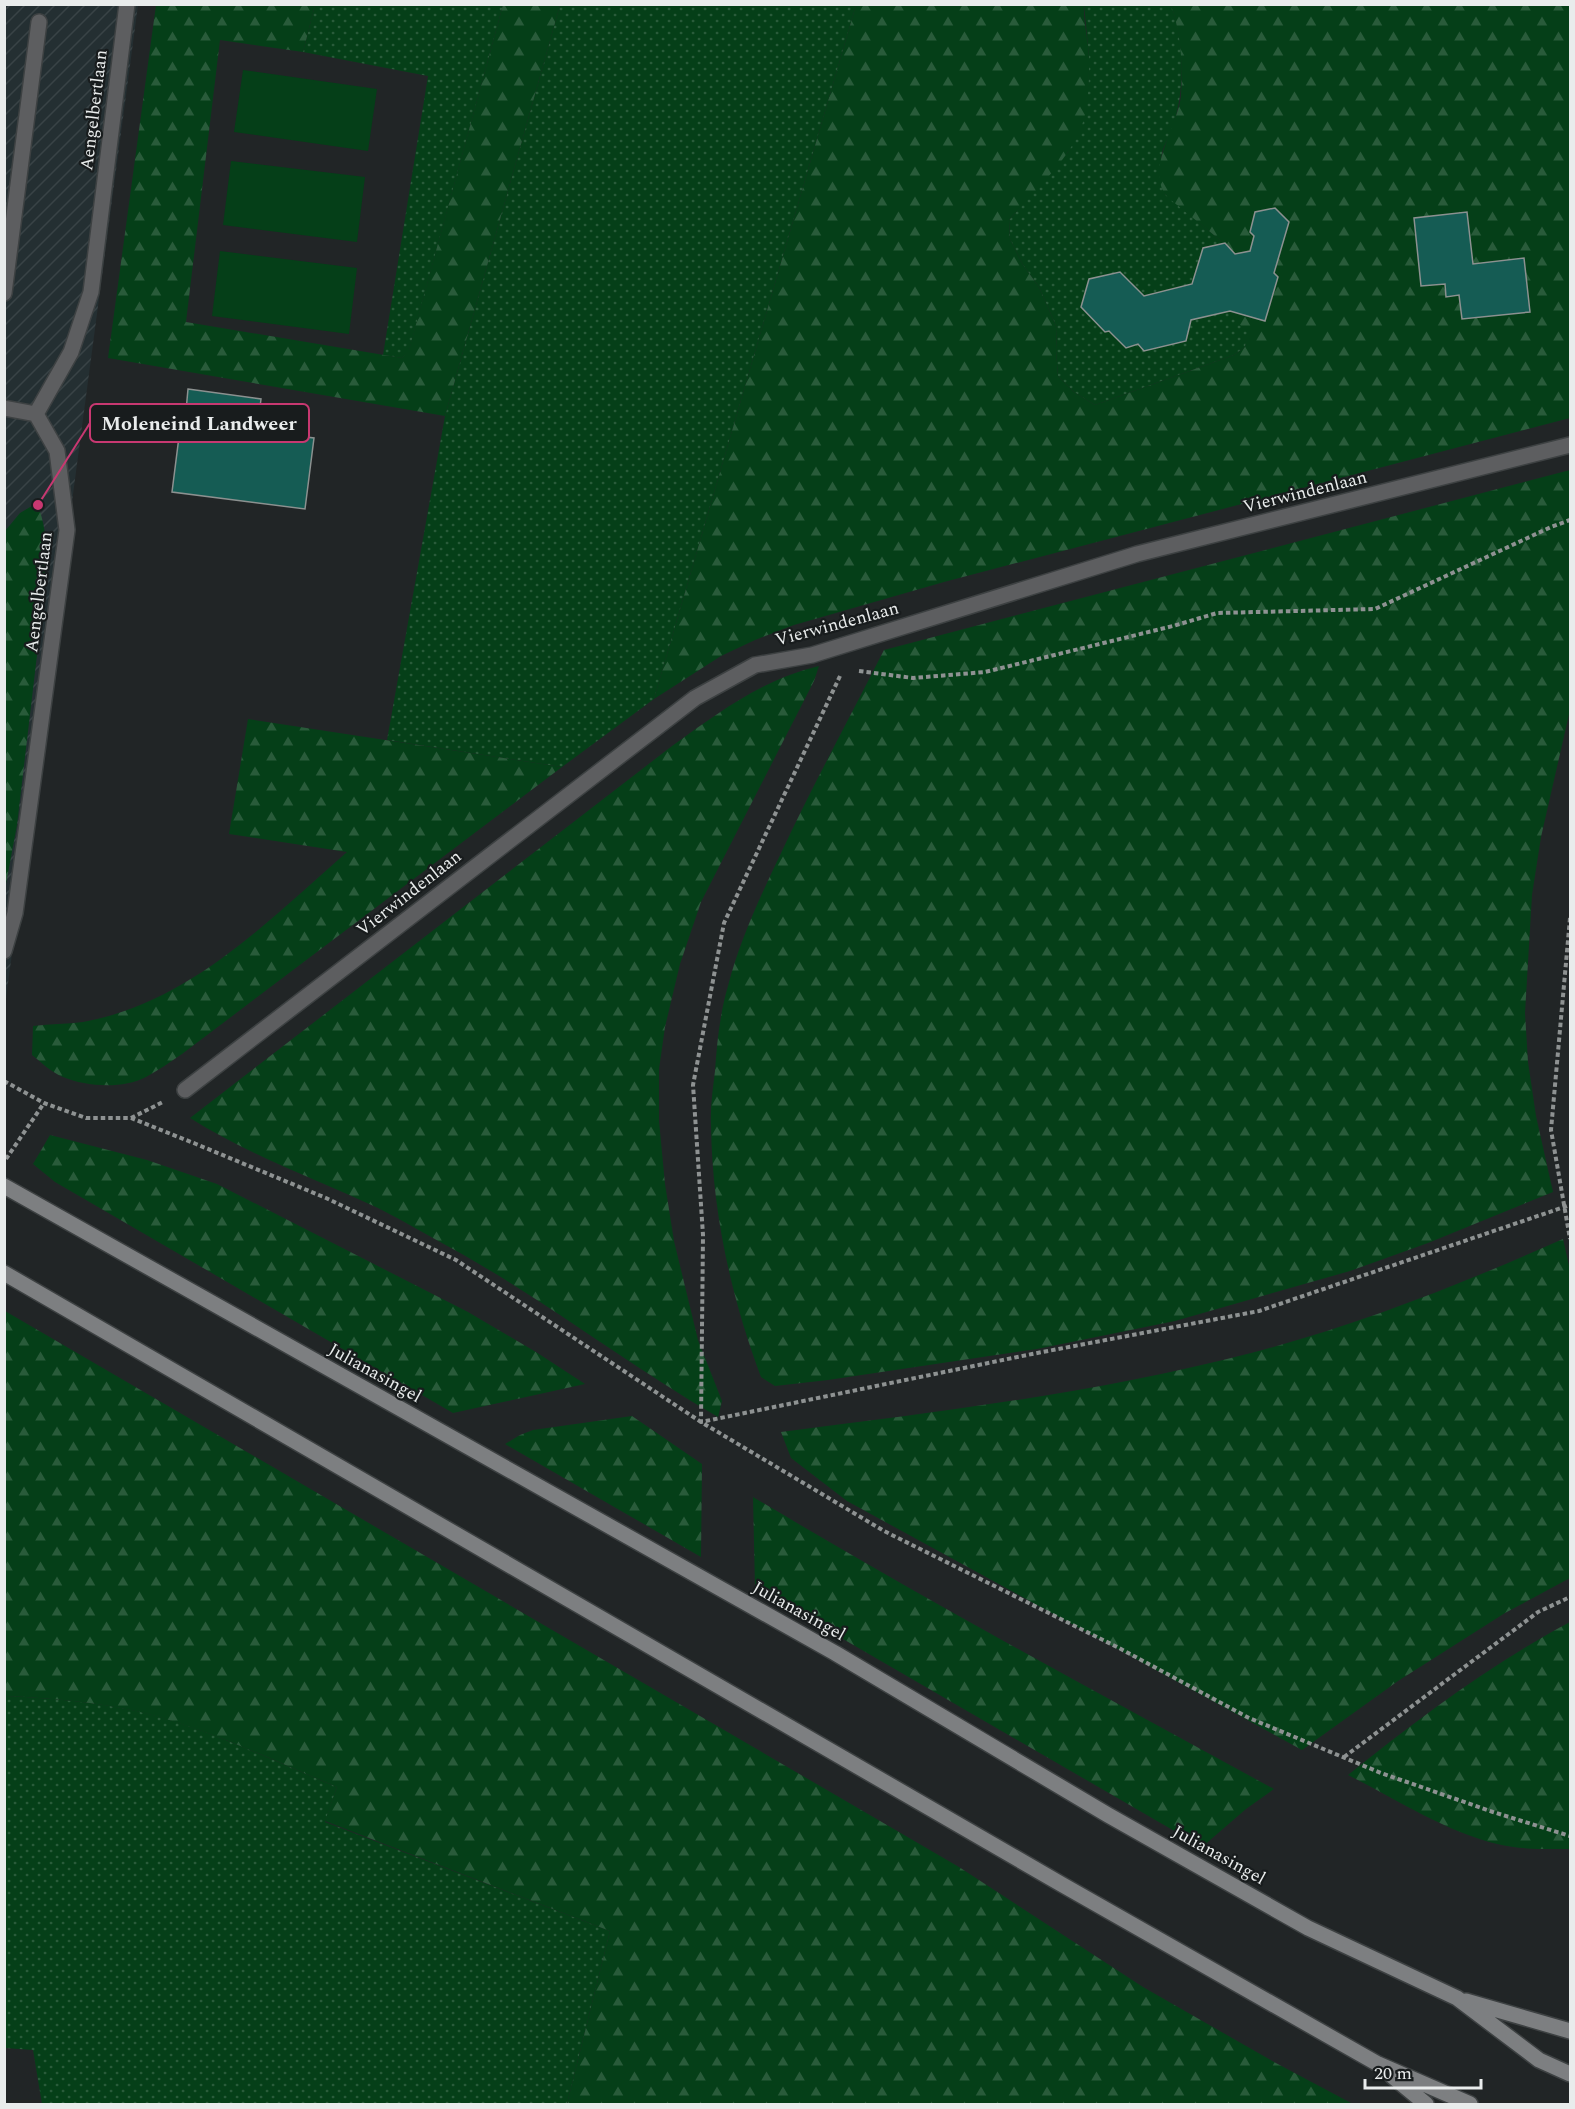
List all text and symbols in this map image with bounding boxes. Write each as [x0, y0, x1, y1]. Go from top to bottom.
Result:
street label: Aengelbertlaan [73, 48, 115, 172]
callout: Moleneind Landweer [90, 404, 309, 442]
text: Moleneind Landweer [101, 409, 297, 439]
street label: Vierwindenlaan [1240, 464, 1370, 520]
street label: Aengelbertlaan [18, 530, 60, 654]
street label: Vierwindenlaan [772, 595, 902, 653]
street label: Vierwindenlaan [351, 843, 467, 943]
street label: Julianasingel [323, 1336, 427, 1410]
street label: Julianasingel [747, 1574, 851, 1648]
street label: Julianasingel [1167, 1818, 1271, 1892]
scale bar [1365, 2052, 1480, 2090]
text: 20 m [1374, 2060, 1412, 2087]

